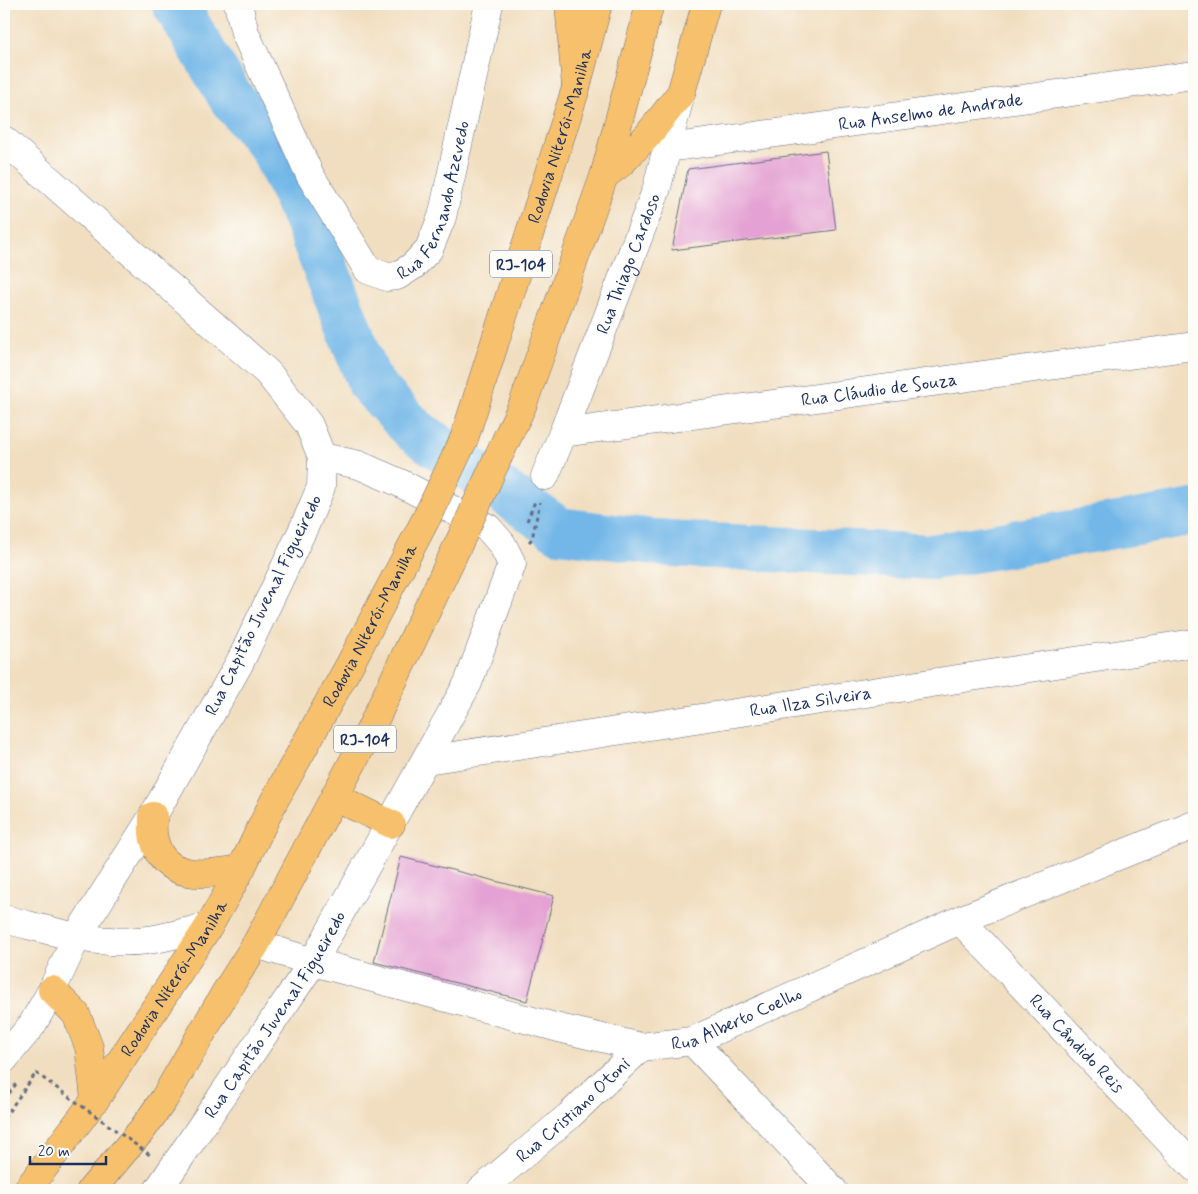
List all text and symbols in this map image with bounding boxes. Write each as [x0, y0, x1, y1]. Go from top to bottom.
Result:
street label: Rodovia Niterói-Manilha [523, 46, 599, 227]
street label: Rua Anselmo de Andrade [837, 88, 1024, 137]
street label: Rua Fernando Azevedo [392, 118, 476, 286]
street label: Rua Thiago Cardoso [591, 190, 667, 338]
road number: RJ-104 [490, 250, 552, 278]
street label: Rua Cláudio de Souza [800, 368, 959, 413]
street label: Rua Capitão Juvenal Figueiredo [200, 491, 329, 720]
street label: Rodovia Niterói-Manilha [317, 540, 424, 712]
street label: Rua Ilza Silveira [748, 681, 873, 724]
road number: RJ-104 [334, 726, 396, 752]
street label: Rodovia Niterói-Manilha [116, 896, 234, 1062]
street label: Rua Capitão Juvenal Figueiredo [199, 907, 352, 1123]
street label: Rua Alberto Coelho [670, 982, 806, 1056]
street label: Rua Cândido Reis [1023, 989, 1129, 1099]
street label: Rua Cristiano Otoni [511, 1053, 636, 1169]
scale bar [30, 1134, 106, 1166]
text: 20 m [38, 1142, 70, 1162]

